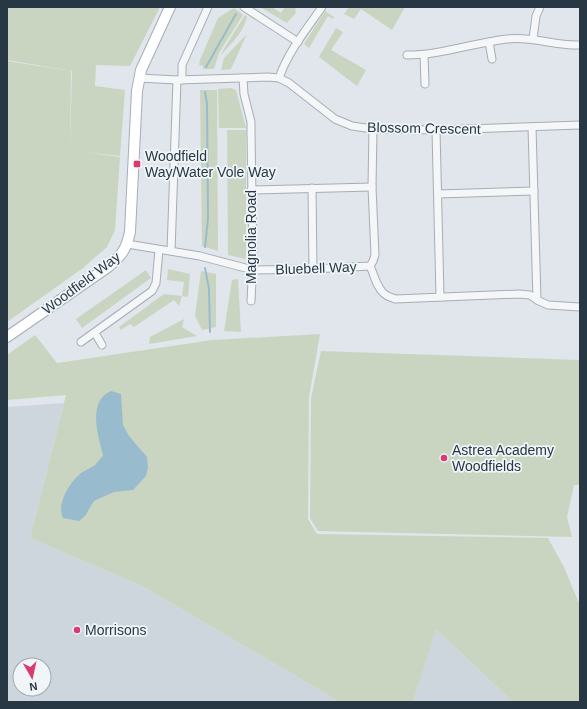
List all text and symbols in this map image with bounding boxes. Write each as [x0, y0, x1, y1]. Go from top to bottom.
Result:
street label: Blossom Crescent [367, 119, 481, 137]
place label: Woodfield Way/Water Vole Way [145, 148, 276, 180]
marker: Woodfield Way/Water Vole Way [132, 159, 142, 169]
street label: Magnolia Road [243, 190, 259, 284]
street label: Woodfield Way [39, 249, 123, 317]
street label: Bluebell Way [275, 259, 357, 277]
place label: Astrea Academy Woodfields [452, 442, 554, 474]
marker: Astrea Academy Woodfields [439, 453, 449, 463]
place label: Morrisons [85, 622, 146, 638]
marker: Morrisons [72, 625, 82, 635]
north arrow [12, 657, 52, 697]
text: N [29, 680, 38, 693]

